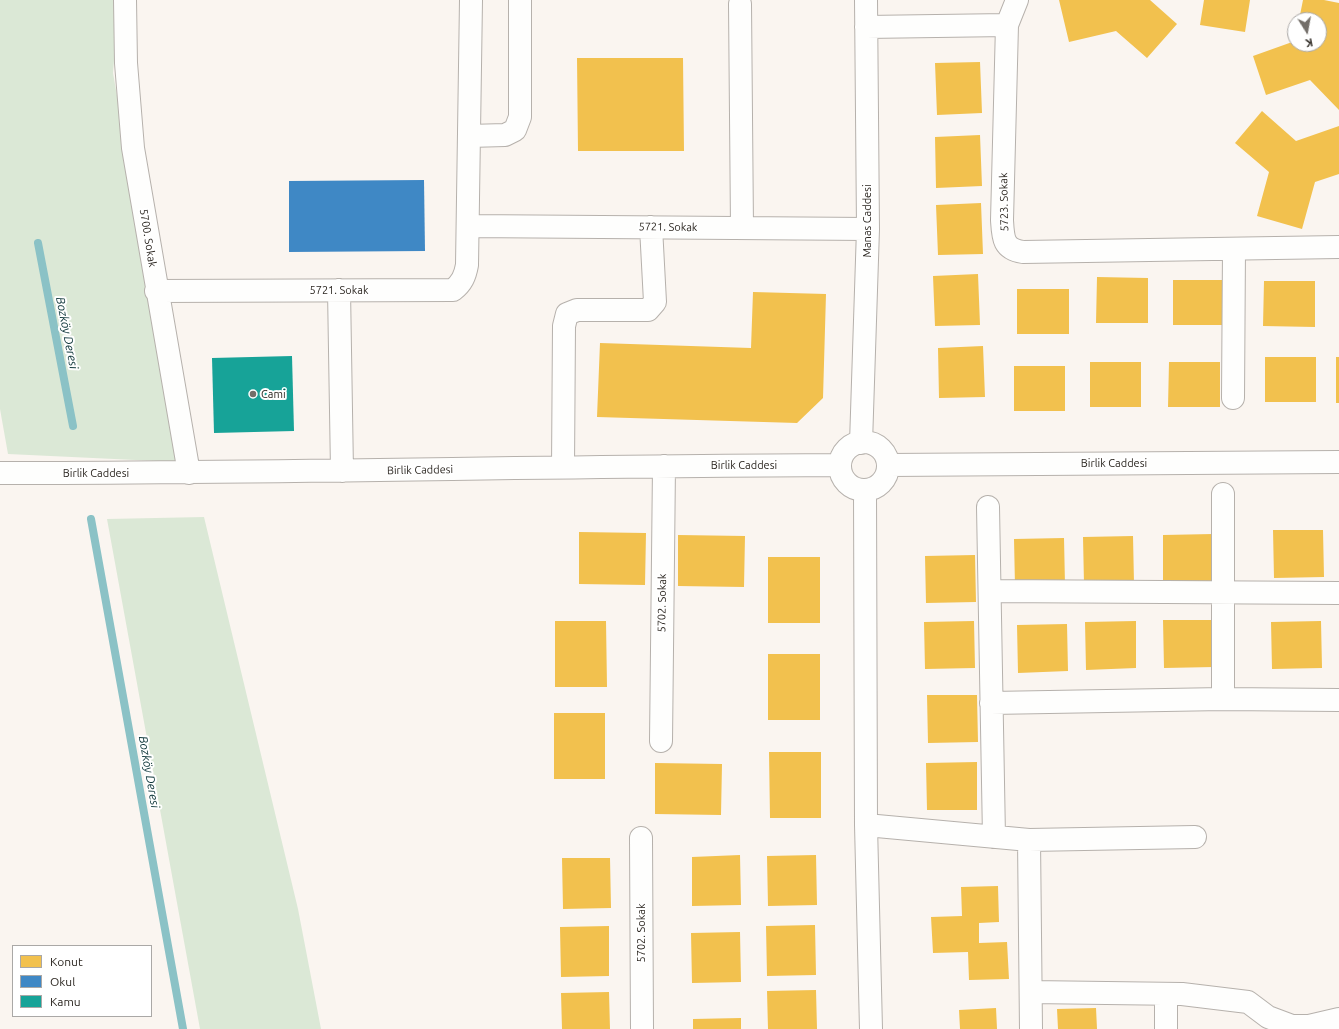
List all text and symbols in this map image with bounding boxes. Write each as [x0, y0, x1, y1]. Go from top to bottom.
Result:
north arrow [1287, 12, 1327, 52]
text: K [1304, 36, 1314, 49]
street label: 5723. Sokak [997, 172, 1011, 232]
street label: Manas Caddesi [860, 184, 874, 258]
street label: 5700. Sokak [137, 208, 159, 268]
street label: 5721. Sokak [638, 220, 698, 234]
street label: 5721. Sokak [310, 283, 368, 297]
water label: Bozköy Deresi [53, 296, 81, 370]
place label: Cami [261, 387, 286, 401]
marker: Cami [248, 389, 258, 399]
street label: Birlik Caddesi [1081, 456, 1147, 470]
street label: Birlik Caddesi [711, 458, 777, 472]
street label: Birlik Caddesi [387, 463, 453, 477]
street label: Birlik Caddesi [63, 466, 129, 480]
street label: 5702. Sokak [655, 573, 669, 633]
water label: Bozköy Deresi [136, 735, 162, 809]
street label: 5702. Sokak [634, 904, 648, 962]
legend [12, 945, 152, 1017]
text: Konut [50, 955, 83, 968]
text: Okul [50, 975, 75, 988]
text: Kamu [50, 995, 81, 1008]

